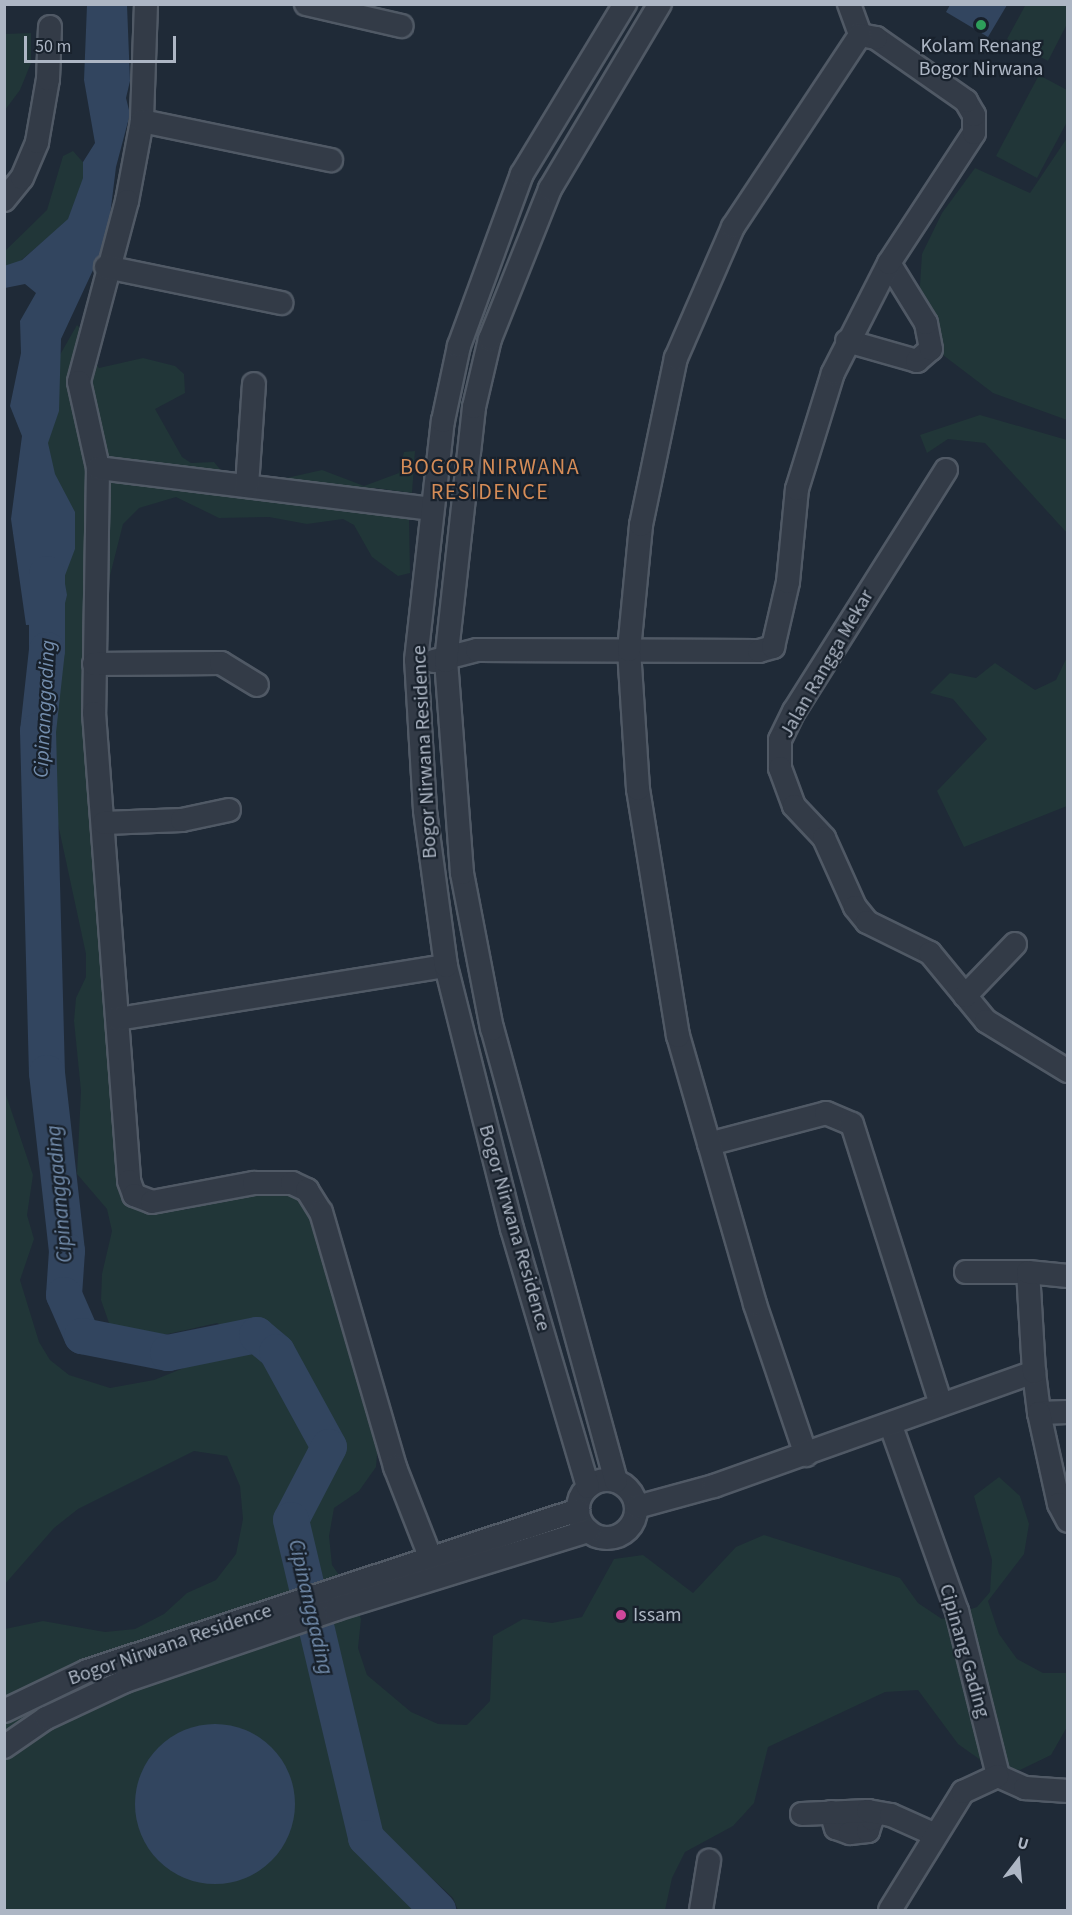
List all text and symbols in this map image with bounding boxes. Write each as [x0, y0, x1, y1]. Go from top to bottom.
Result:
marker: Kolam Renang Bogor Nirwana [974, 18, 988, 32]
scale bar [27, 24, 178, 62]
text: 50 m [35, 34, 71, 59]
place label: Kolam Renang Bogor Nirwana [919, 35, 1043, 82]
district label: BOGOR NIRWANA RESIDENCE [400, 454, 580, 506]
street label: Jalan Rangga Mekar [775, 586, 879, 742]
water label: Cipinanggading [28, 639, 60, 779]
street label: Bogor Nirwana Residence [407, 645, 443, 859]
street label: Bogor Nirwana Residence [473, 1122, 555, 1334]
water label: Cipinanggading [40, 1124, 78, 1264]
water label: Cipinanggading [283, 1537, 339, 1677]
street label: Cipinang Gading [933, 1581, 995, 1721]
street label: Bogor Nirwana Residence [65, 1599, 275, 1691]
place label: Issam [633, 1603, 682, 1627]
marker: Issam [614, 1608, 628, 1622]
north arrow [988, 1831, 1048, 1891]
text: U [1015, 1832, 1031, 1856]

